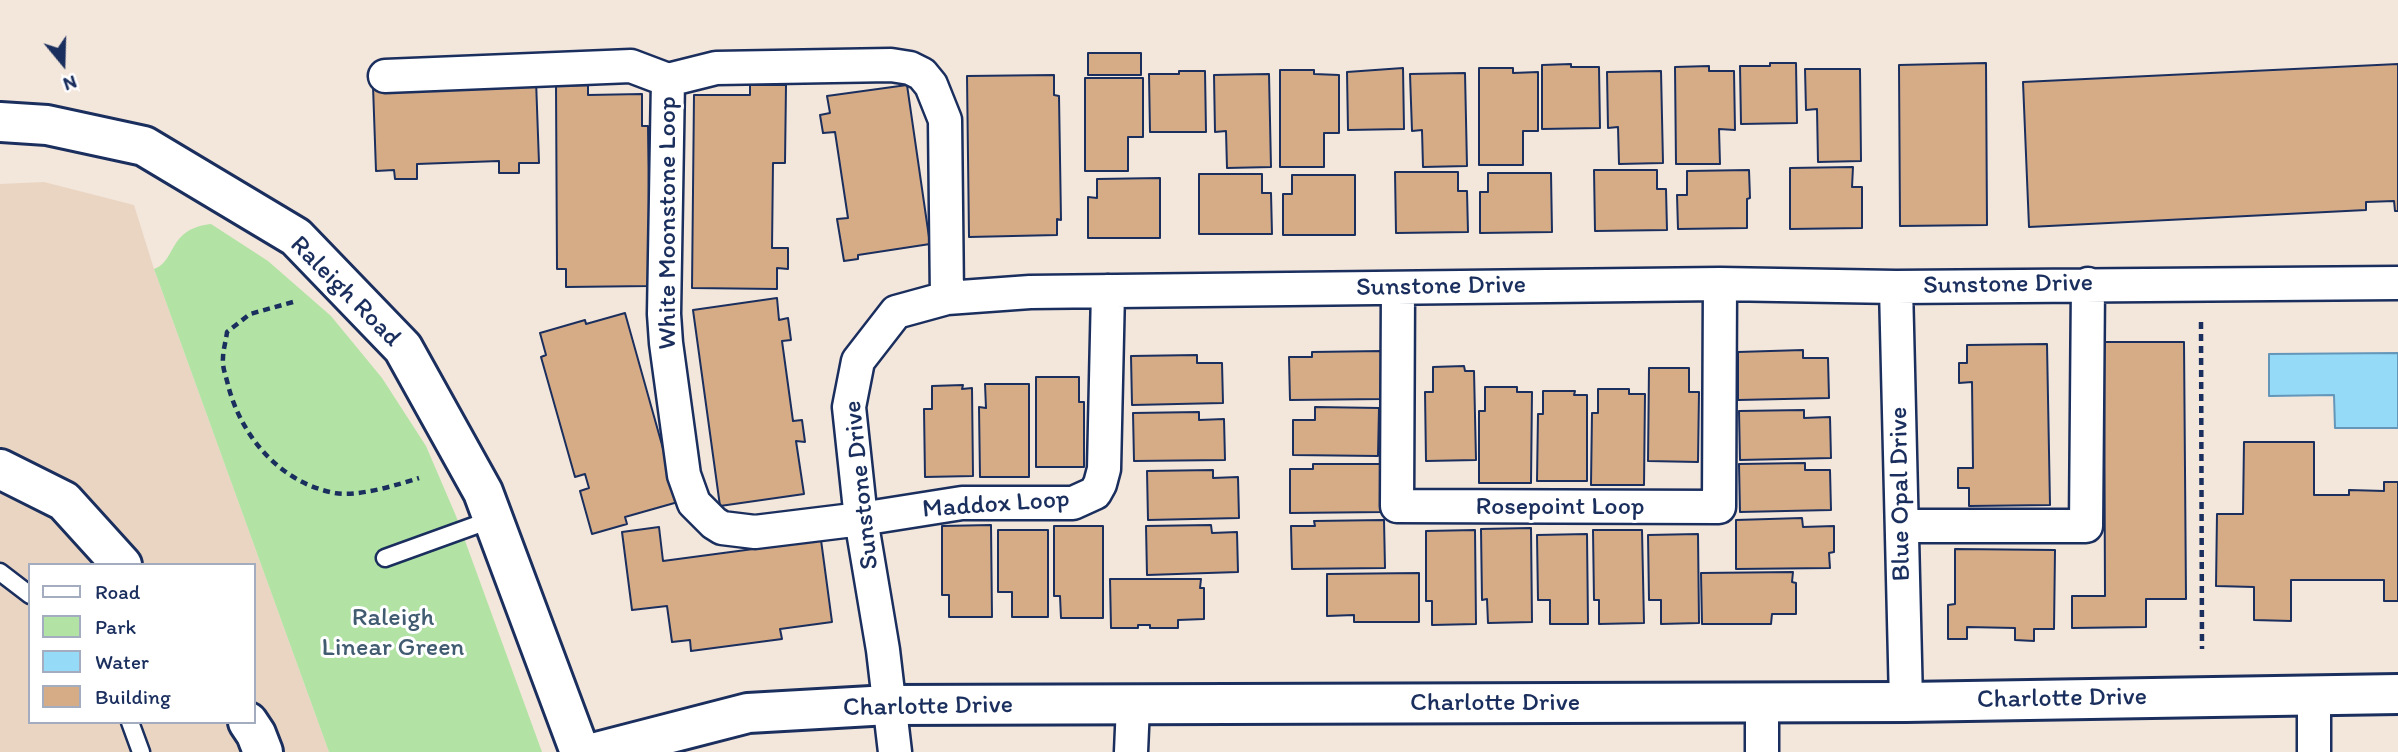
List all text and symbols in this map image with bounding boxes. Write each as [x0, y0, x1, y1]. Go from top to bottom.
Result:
north arrow [28, 28, 98, 98]
text: N [60, 70, 80, 96]
street label: White Moonstone Loop [652, 96, 684, 350]
street label: Raleigh Road [283, 230, 407, 354]
street label: Sunstone Drive [1923, 268, 2093, 302]
street label: Sunstone Drive [1356, 270, 1526, 304]
street label: Sunstone Drive [838, 399, 886, 571]
street label: Blue Opal Drive [1884, 406, 1918, 582]
street label: Maddox Loop [921, 484, 1071, 526]
street label: Rosepoint Loop [1475, 491, 1645, 523]
legend [28, 563, 256, 724]
text: Road [95, 579, 140, 604]
park label: Raleigh Linear Green [322, 602, 464, 664]
text: Park [95, 614, 136, 639]
text: Water [95, 649, 149, 674]
street label: Charlotte Drive [1977, 682, 2147, 716]
text: Building [95, 684, 171, 709]
street label: Charlotte Drive [1410, 687, 1580, 719]
street label: Charlotte Drive [843, 690, 1013, 724]

